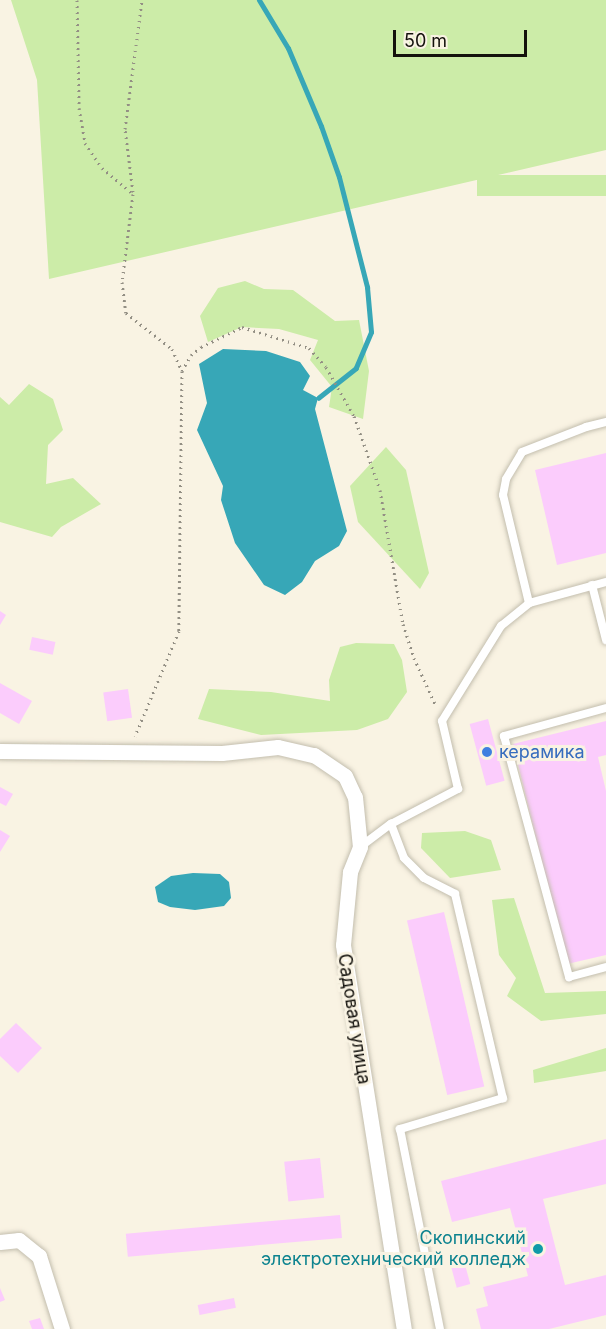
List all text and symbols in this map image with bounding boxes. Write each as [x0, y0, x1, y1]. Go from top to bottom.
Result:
scale bar [396, 18, 530, 56]
text: 50 m [404, 30, 447, 51]
place label: керамика [499, 741, 585, 763]
marker: керамика [480, 745, 494, 759]
street label: Садовая улица [333, 952, 375, 1086]
place label: Скопинский электротехнический колледж [261, 1228, 526, 1270]
marker: Скопинский электротехнический колледж [531, 1242, 545, 1256]

